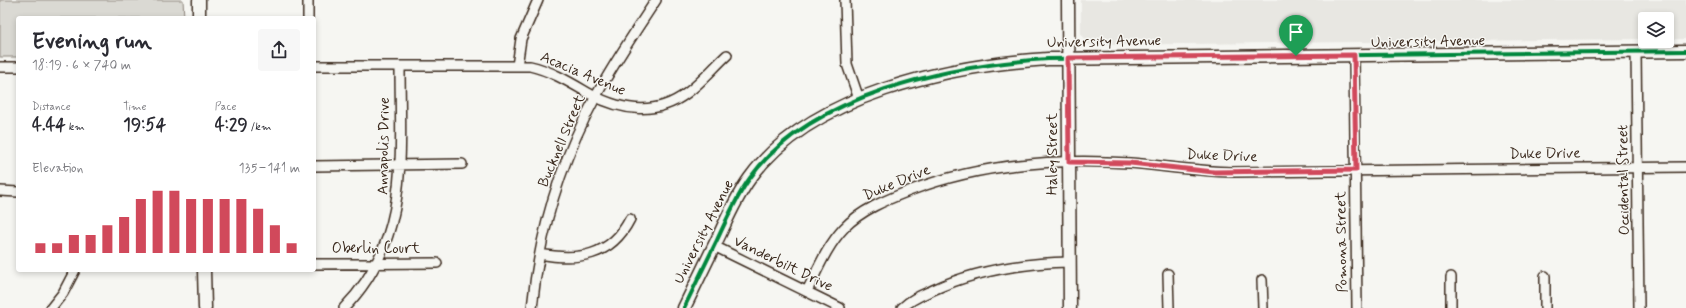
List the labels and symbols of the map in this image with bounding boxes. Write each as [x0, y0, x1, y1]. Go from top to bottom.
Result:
pin [1279, 15, 1313, 56]
street label: University Avenue [1047, 31, 1162, 53]
street label: University Avenue [1371, 31, 1486, 53]
street label: Acacia Avenue [537, 47, 629, 101]
street label: Bucknell Street [534, 92, 591, 190]
street label: Annapolis Drive [373, 97, 395, 195]
street label: Haley Street [1043, 113, 1063, 195]
street label: Occidental Street [1613, 124, 1635, 236]
street label: Duke Drive [1509, 143, 1581, 165]
street label: Duke Drive [1186, 145, 1258, 167]
street label: Duke Drive [860, 160, 934, 206]
street label: University Avenue [669, 176, 739, 288]
street label: Pomona Street [1331, 191, 1353, 293]
street label: Vanderbilt Drive [730, 231, 836, 297]
street label: Oberlin Court [332, 239, 420, 259]

